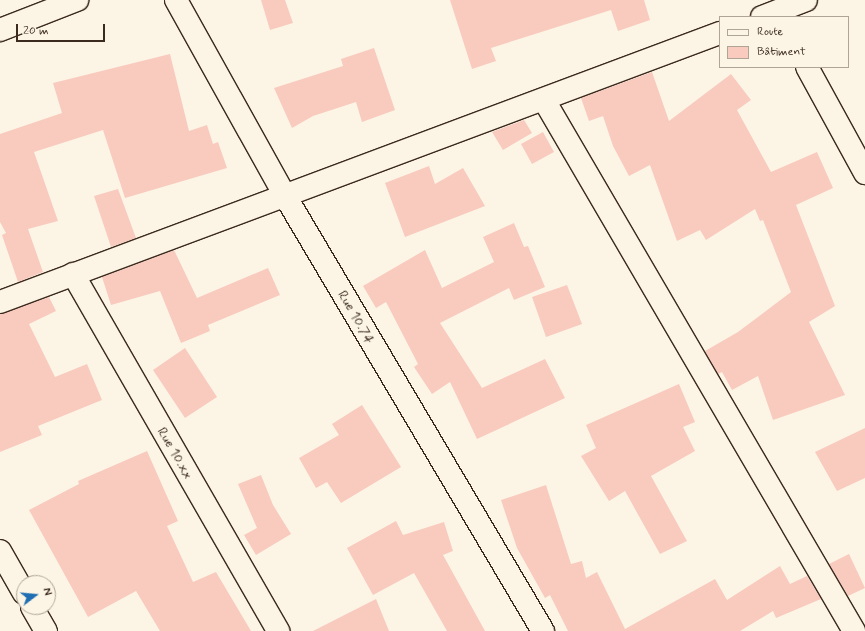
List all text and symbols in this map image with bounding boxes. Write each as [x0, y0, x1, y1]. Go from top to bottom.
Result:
scale bar [18, 16, 107, 42]
legend [719, 16, 849, 68]
text: 20 m [23, 23, 49, 39]
text: Route [757, 24, 783, 40]
text: Bâtiment [757, 44, 806, 60]
street label: Rue 10.74 [334, 287, 378, 347]
street label: Rue 10.xx [154, 424, 196, 482]
north arrow [16, 575, 56, 615]
text: N [39, 587, 54, 597]

